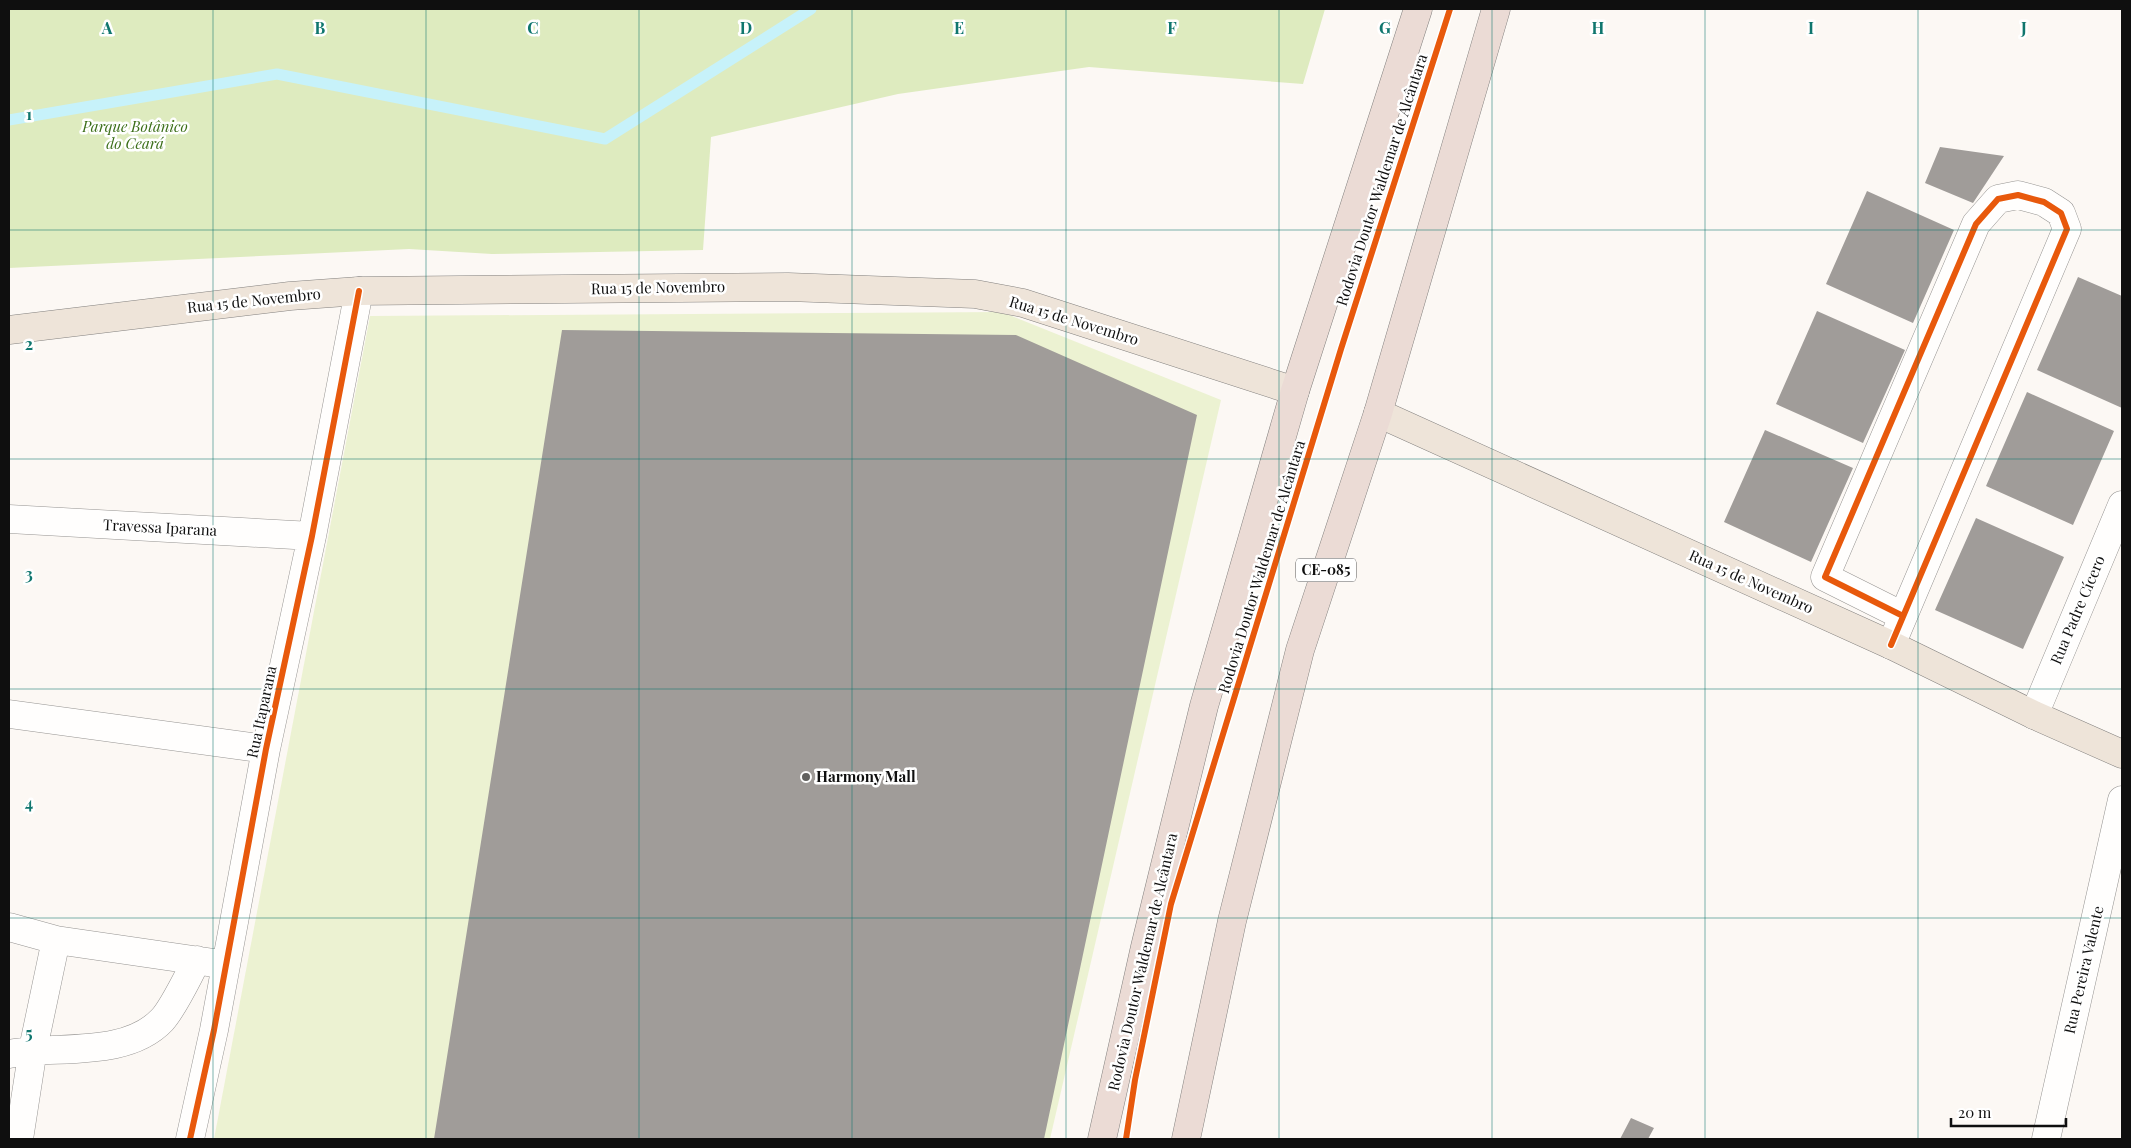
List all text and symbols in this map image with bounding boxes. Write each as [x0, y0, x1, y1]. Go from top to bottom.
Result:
text: A [101, 17, 113, 38]
text: B [315, 17, 326, 38]
text: C [527, 17, 539, 38]
text: D [740, 17, 752, 38]
text: E [954, 17, 964, 38]
text: F [1167, 17, 1177, 38]
text: G [1379, 17, 1391, 38]
text: H [1592, 17, 1605, 38]
text: I [1808, 17, 1814, 38]
text: J [2020, 17, 2027, 38]
street label: Rodovia Doutor Waldemar de Alcântara [1331, 51, 1431, 308]
text: 1 [26, 103, 32, 124]
park label: Parque Botânico do Ceará [81, 116, 188, 153]
street label: Rua 15 de Novembro [591, 276, 725, 298]
street label: Rua 15 de Novembro [186, 283, 322, 317]
street label: Rua 15 de Novembro [1007, 291, 1141, 349]
text: 2 [25, 333, 33, 354]
street label: Rodovia Doutor Waldemar de Alcântara [1213, 437, 1309, 696]
street label: Travessa Iparana [102, 514, 218, 540]
street label: Rua 15 de Novembro [1686, 545, 1817, 618]
street label: Rua Padre Cícero [2045, 552, 2109, 667]
road number: CE-085 [1296, 558, 1356, 582]
text: 3 [25, 563, 33, 584]
street label: Rua Itaparana [241, 663, 281, 760]
place label: Harmony Mall [816, 766, 916, 786]
marker: Harmony Mall [800, 771, 812, 783]
text: 4 [25, 792, 33, 813]
street label: Rodovia Doutor Waldemar de Alcântara [1103, 830, 1182, 1093]
street label: Rua Pereira Valente [2059, 904, 2107, 1036]
text: 5 [25, 1022, 33, 1043]
scale bar [1951, 1096, 2066, 1128]
text: 20 m [1958, 1102, 1992, 1122]

